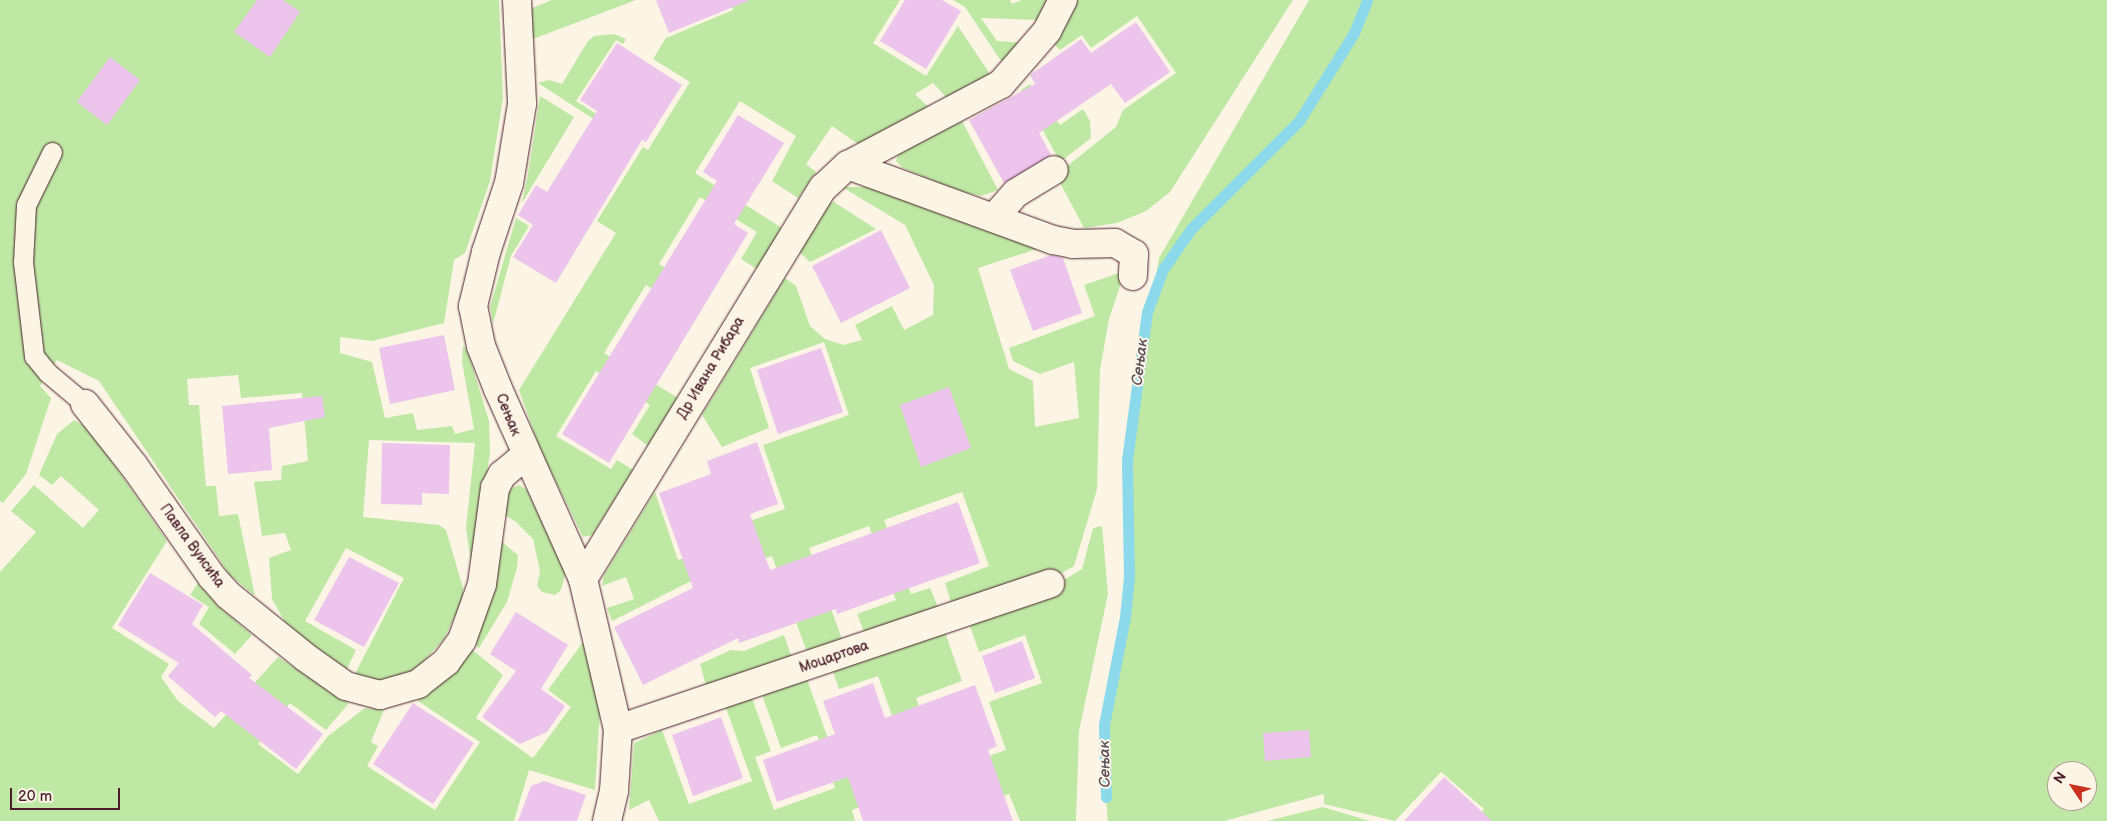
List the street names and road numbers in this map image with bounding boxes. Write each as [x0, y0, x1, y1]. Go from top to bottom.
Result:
street label: Др Ивана Рибара [674, 314, 748, 422]
street label: Сењак [492, 391, 524, 439]
street label: Павла Вуисића [156, 501, 228, 591]
street label: Моцартова [797, 637, 871, 677]

